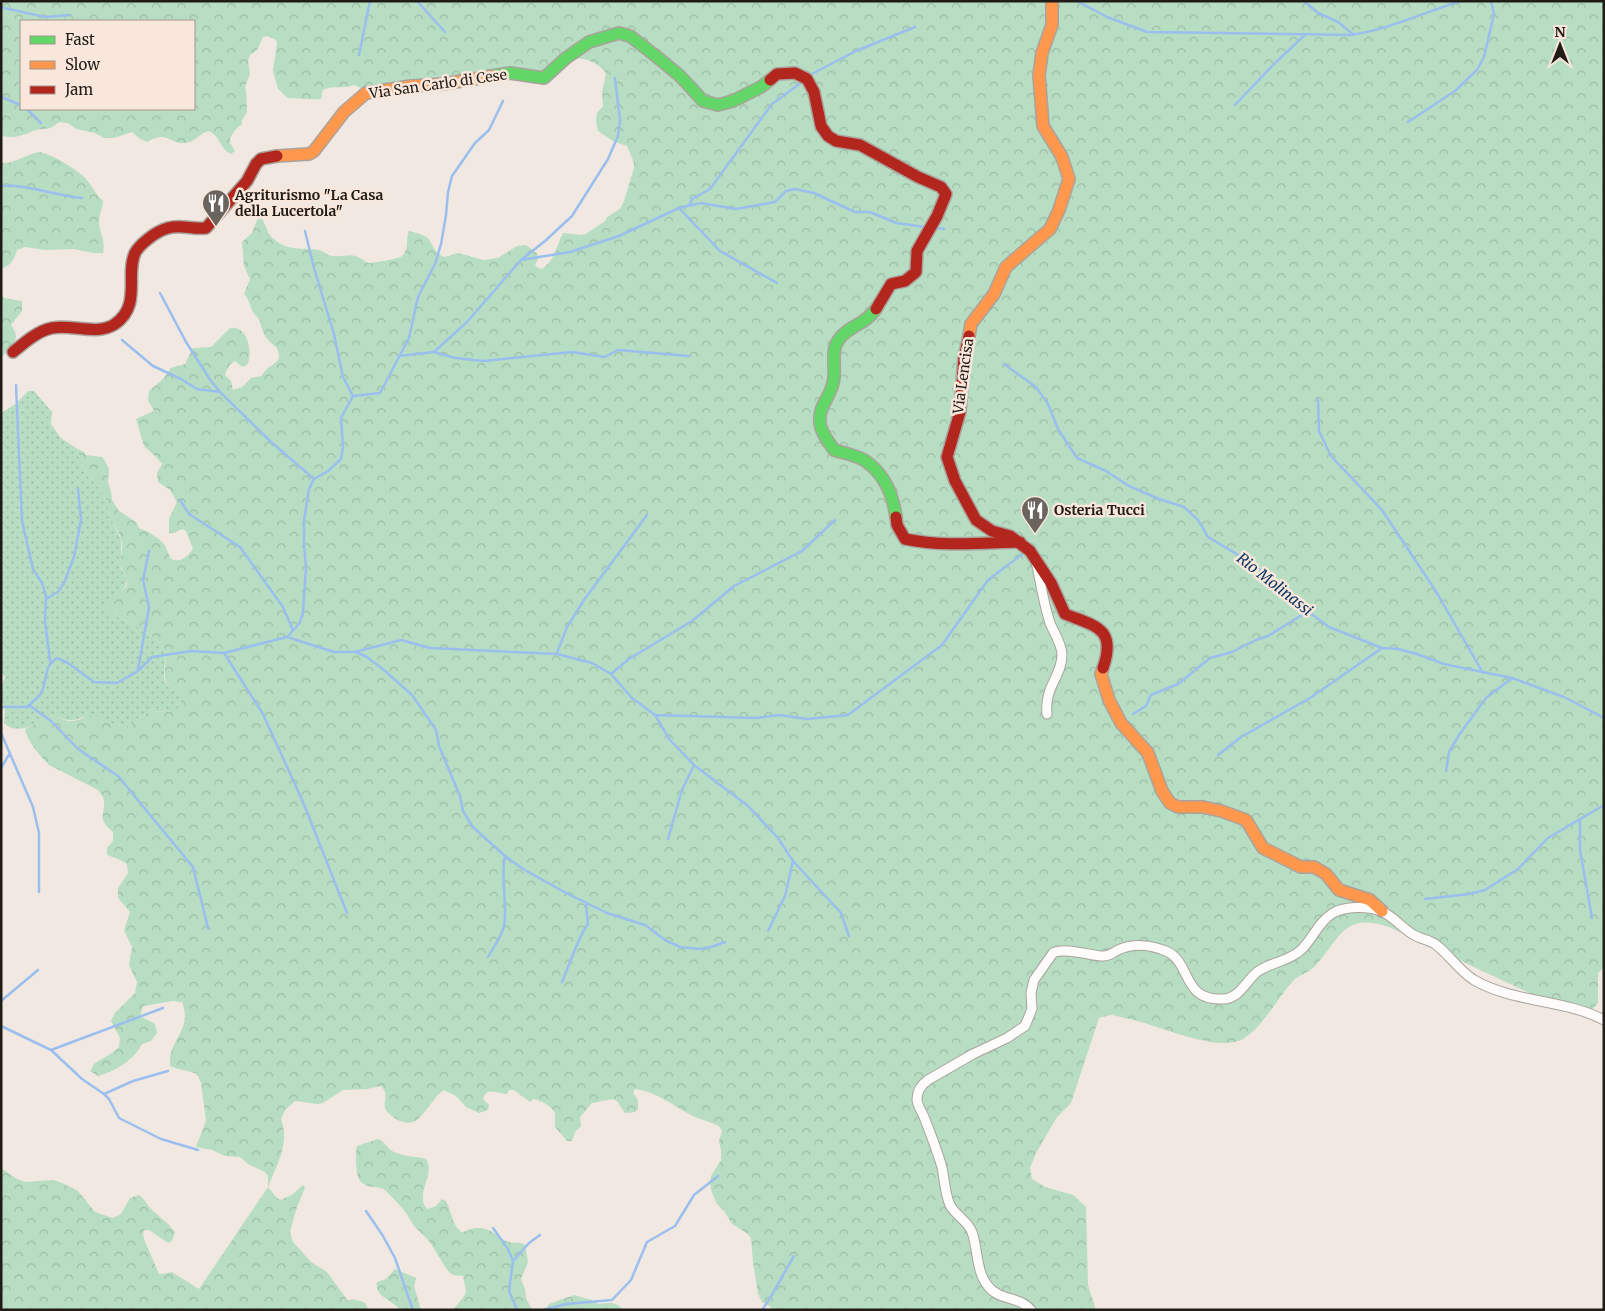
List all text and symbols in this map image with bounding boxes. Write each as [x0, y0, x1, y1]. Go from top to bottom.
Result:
legend [20, 20, 195, 110]
north arrow [1535, 20, 1585, 70]
text: N [1554, 23, 1566, 41]
text: Fast [65, 30, 95, 49]
text: Slow [65, 55, 100, 74]
street label: Via San Carlo di Cese [367, 65, 508, 103]
text: Jam [64, 80, 93, 99]
place label: Agriturismo "La Casa della Lucertola" [234, 186, 384, 220]
restaurant icon: Agriturismo "La Casa della Lucertola" [201, 188, 231, 227]
street label: Via Lencisa [949, 337, 977, 416]
restaurant icon: Osteria Tucci [1020, 495, 1050, 534]
place label: Osteria Tucci [1054, 501, 1145, 519]
water label: Rio Molinassi [1233, 548, 1317, 620]

